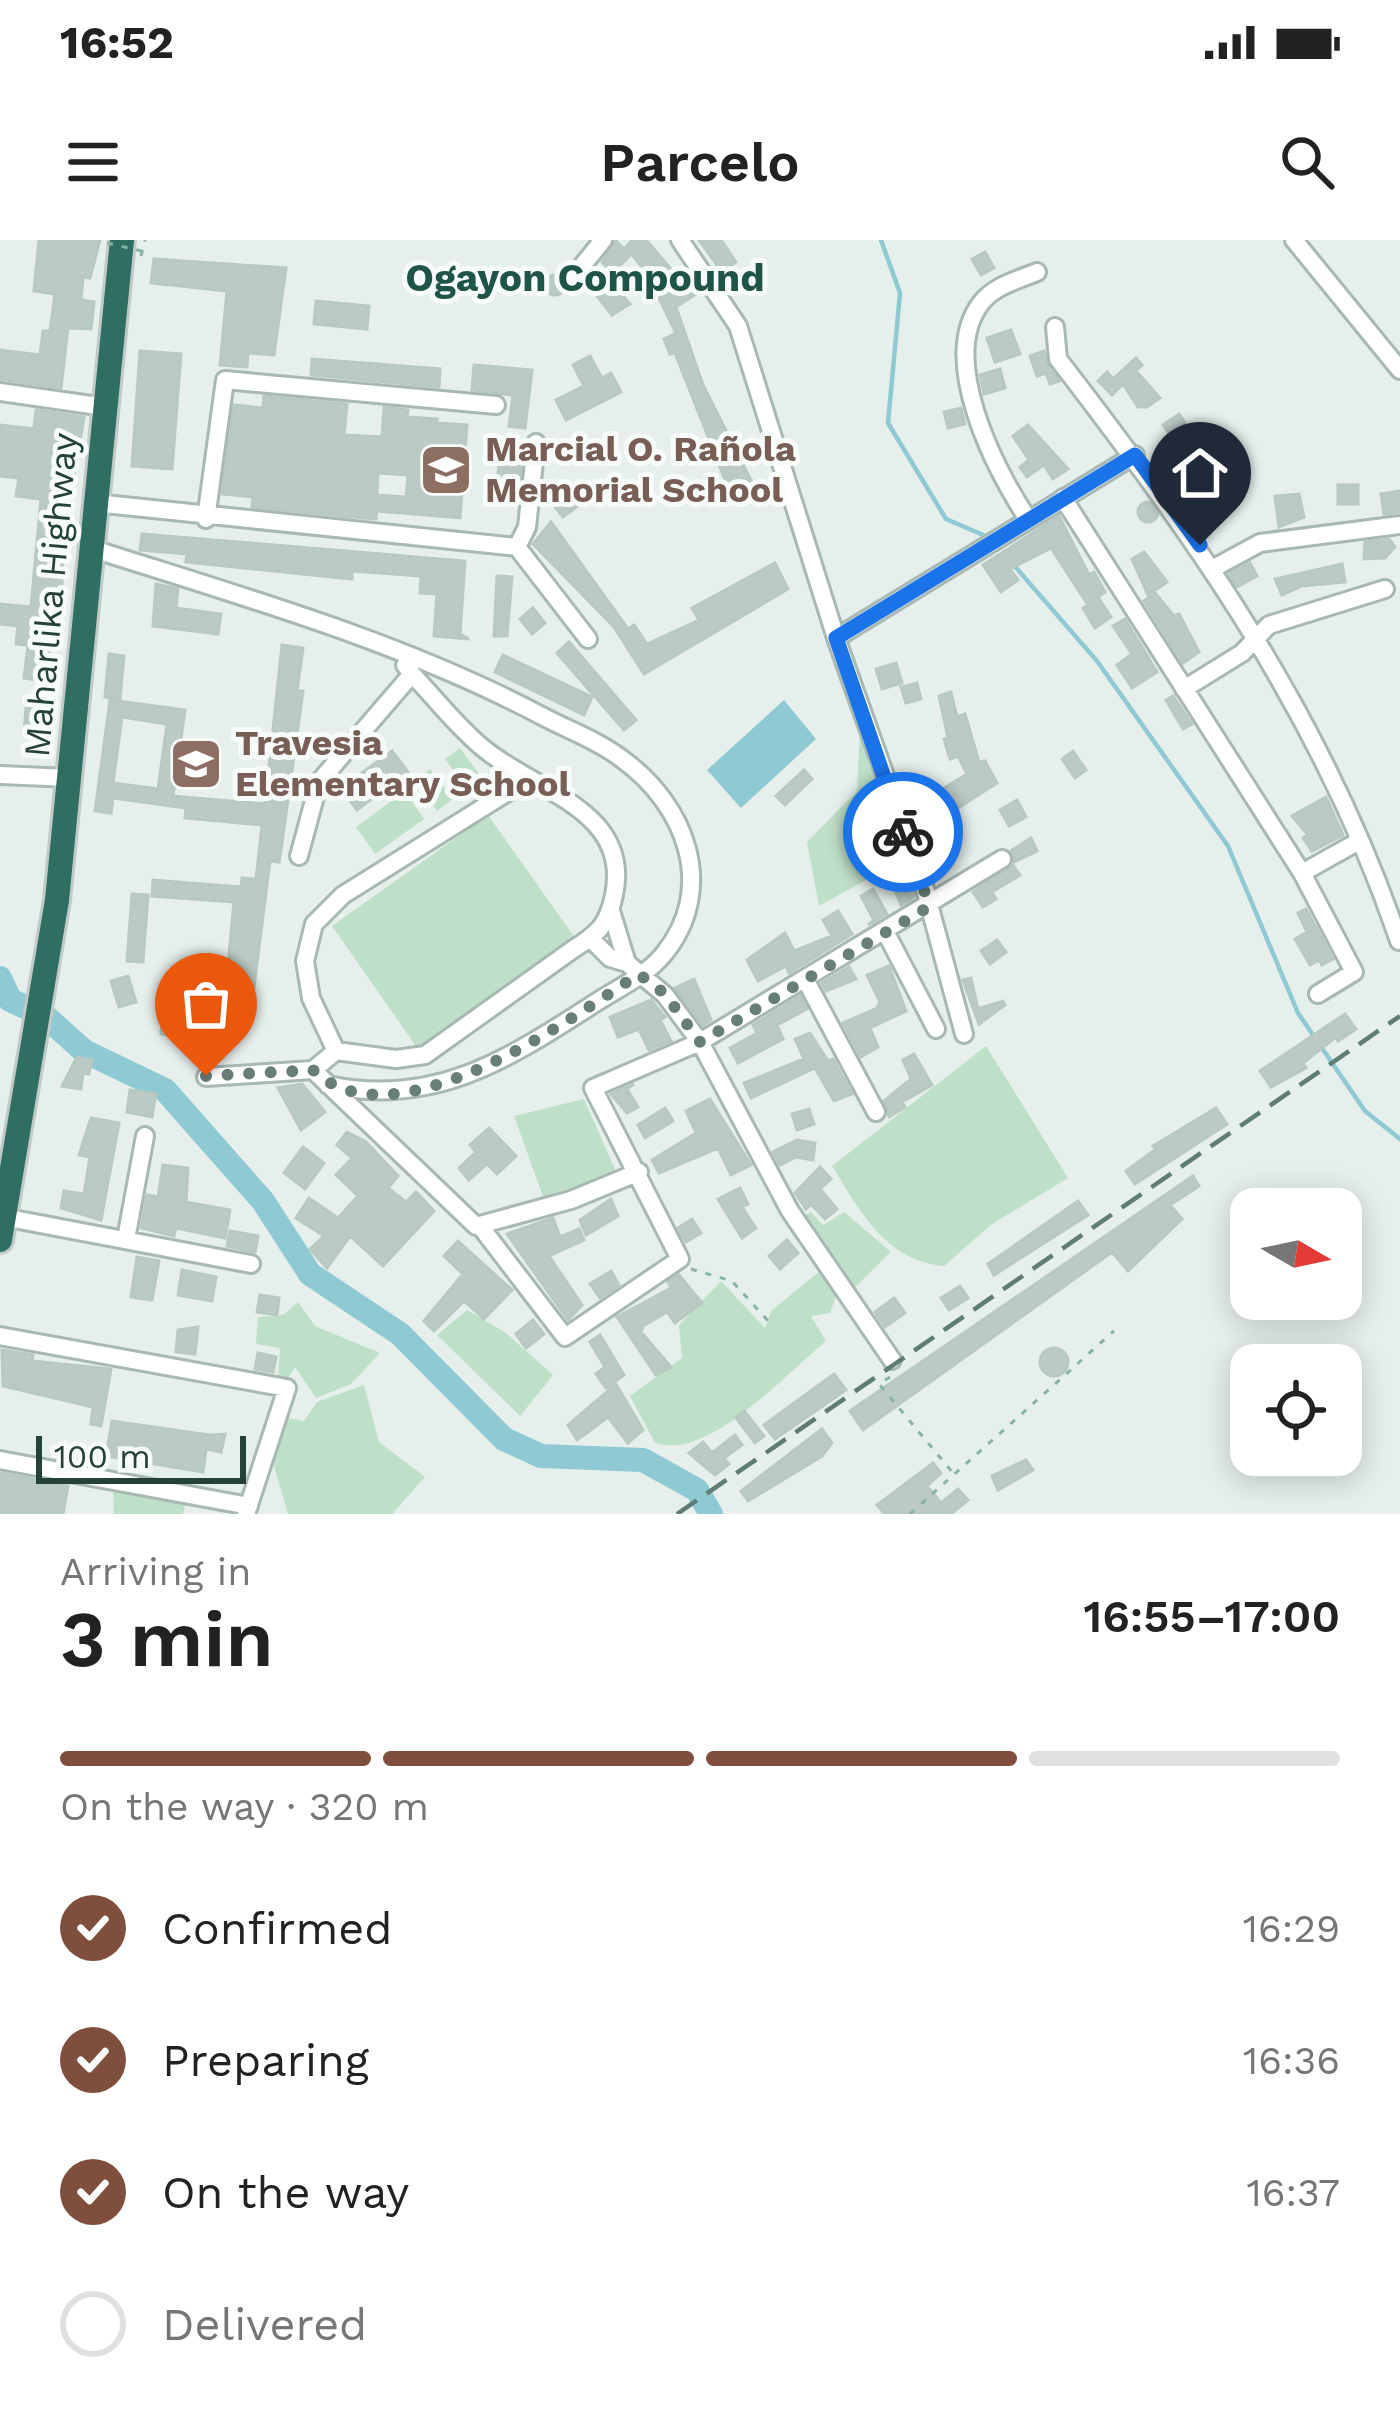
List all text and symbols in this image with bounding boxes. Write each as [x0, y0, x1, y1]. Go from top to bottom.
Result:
text: 16:52 [60, 16, 174, 69]
icon: menu [60, 129, 126, 195]
icon: search [1274, 129, 1340, 195]
text: Parcelo [600, 131, 800, 194]
district label: Ogayon Compound [405, 255, 765, 300]
pin [1149, 422, 1251, 545]
place label: Marcial O. Rañola Memorial School [485, 428, 796, 511]
street label: Maharlika Highway [16, 431, 86, 759]
icon: home [1167, 440, 1233, 506]
school or university icon: Marcial O. Rañola Memorial School [418, 442, 474, 498]
place label: Travesia Elementary School [235, 722, 570, 805]
school or university icon: Travesia Elementary School [168, 736, 224, 792]
courier [843, 772, 963, 892]
icon: bike [870, 799, 936, 865]
pin [155, 953, 257, 1076]
icon: bag [173, 971, 239, 1037]
north arrow [1230, 1188, 1362, 1320]
map controls [1230, 1188, 1362, 1476]
button: locate [1230, 1344, 1362, 1476]
scale bar [36, 1430, 246, 1483]
text: 100 m [54, 1437, 151, 1476]
text: Arriving in [60, 1549, 251, 1594]
text: 16:55–17:00 [1083, 1590, 1340, 1643]
text: 3 min [60, 1593, 274, 1685]
text: On the way · 320 m [60, 1784, 429, 1829]
icon: check [60, 1895, 126, 1961]
text: Confirmed [162, 1902, 393, 1955]
text: 16:29 [1243, 1906, 1340, 1951]
icon: check [60, 2027, 126, 2093]
text: Preparing [162, 2034, 369, 2087]
text: 16:36 [1243, 2038, 1340, 2083]
icon: check [60, 2159, 126, 2225]
text: On the way [162, 2166, 409, 2219]
text: 16:37 [1246, 2170, 1340, 2215]
text: Delivered [162, 2298, 367, 2351]

